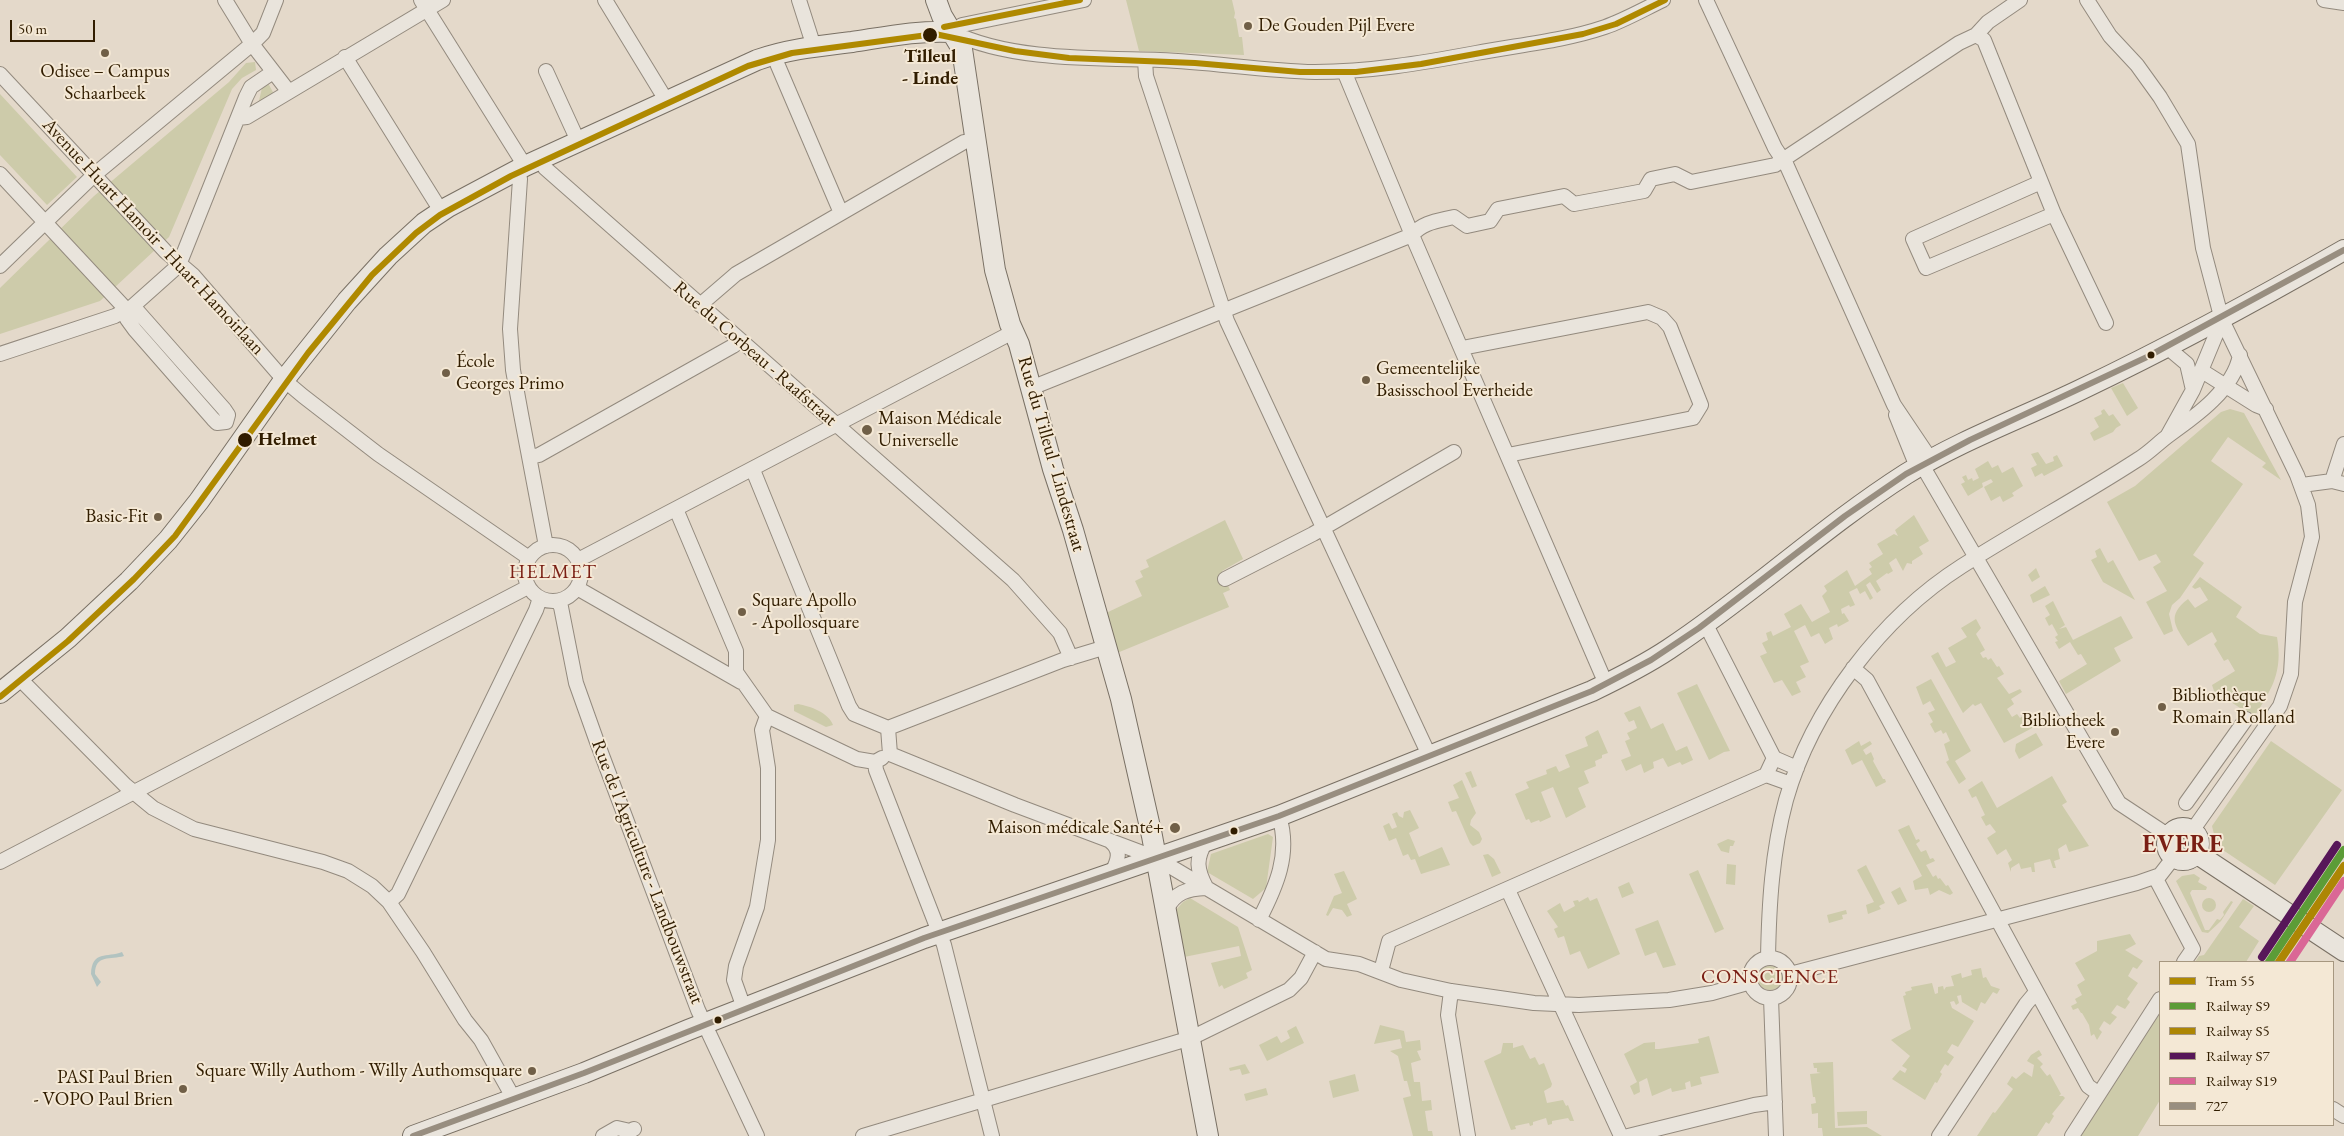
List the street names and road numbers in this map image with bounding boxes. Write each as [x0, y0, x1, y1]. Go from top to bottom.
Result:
street label: Avenue Huart Hamoir - Huart Hamoirlaan [37, 114, 269, 360]
street label: Rue du Corbeau - Raafstraat [669, 277, 841, 431]
street label: Rue du Tilleul - Lindestraat [1012, 354, 1090, 554]
street label: Rue de l'Agriculture - Landbouwstraat [586, 737, 708, 1007]

